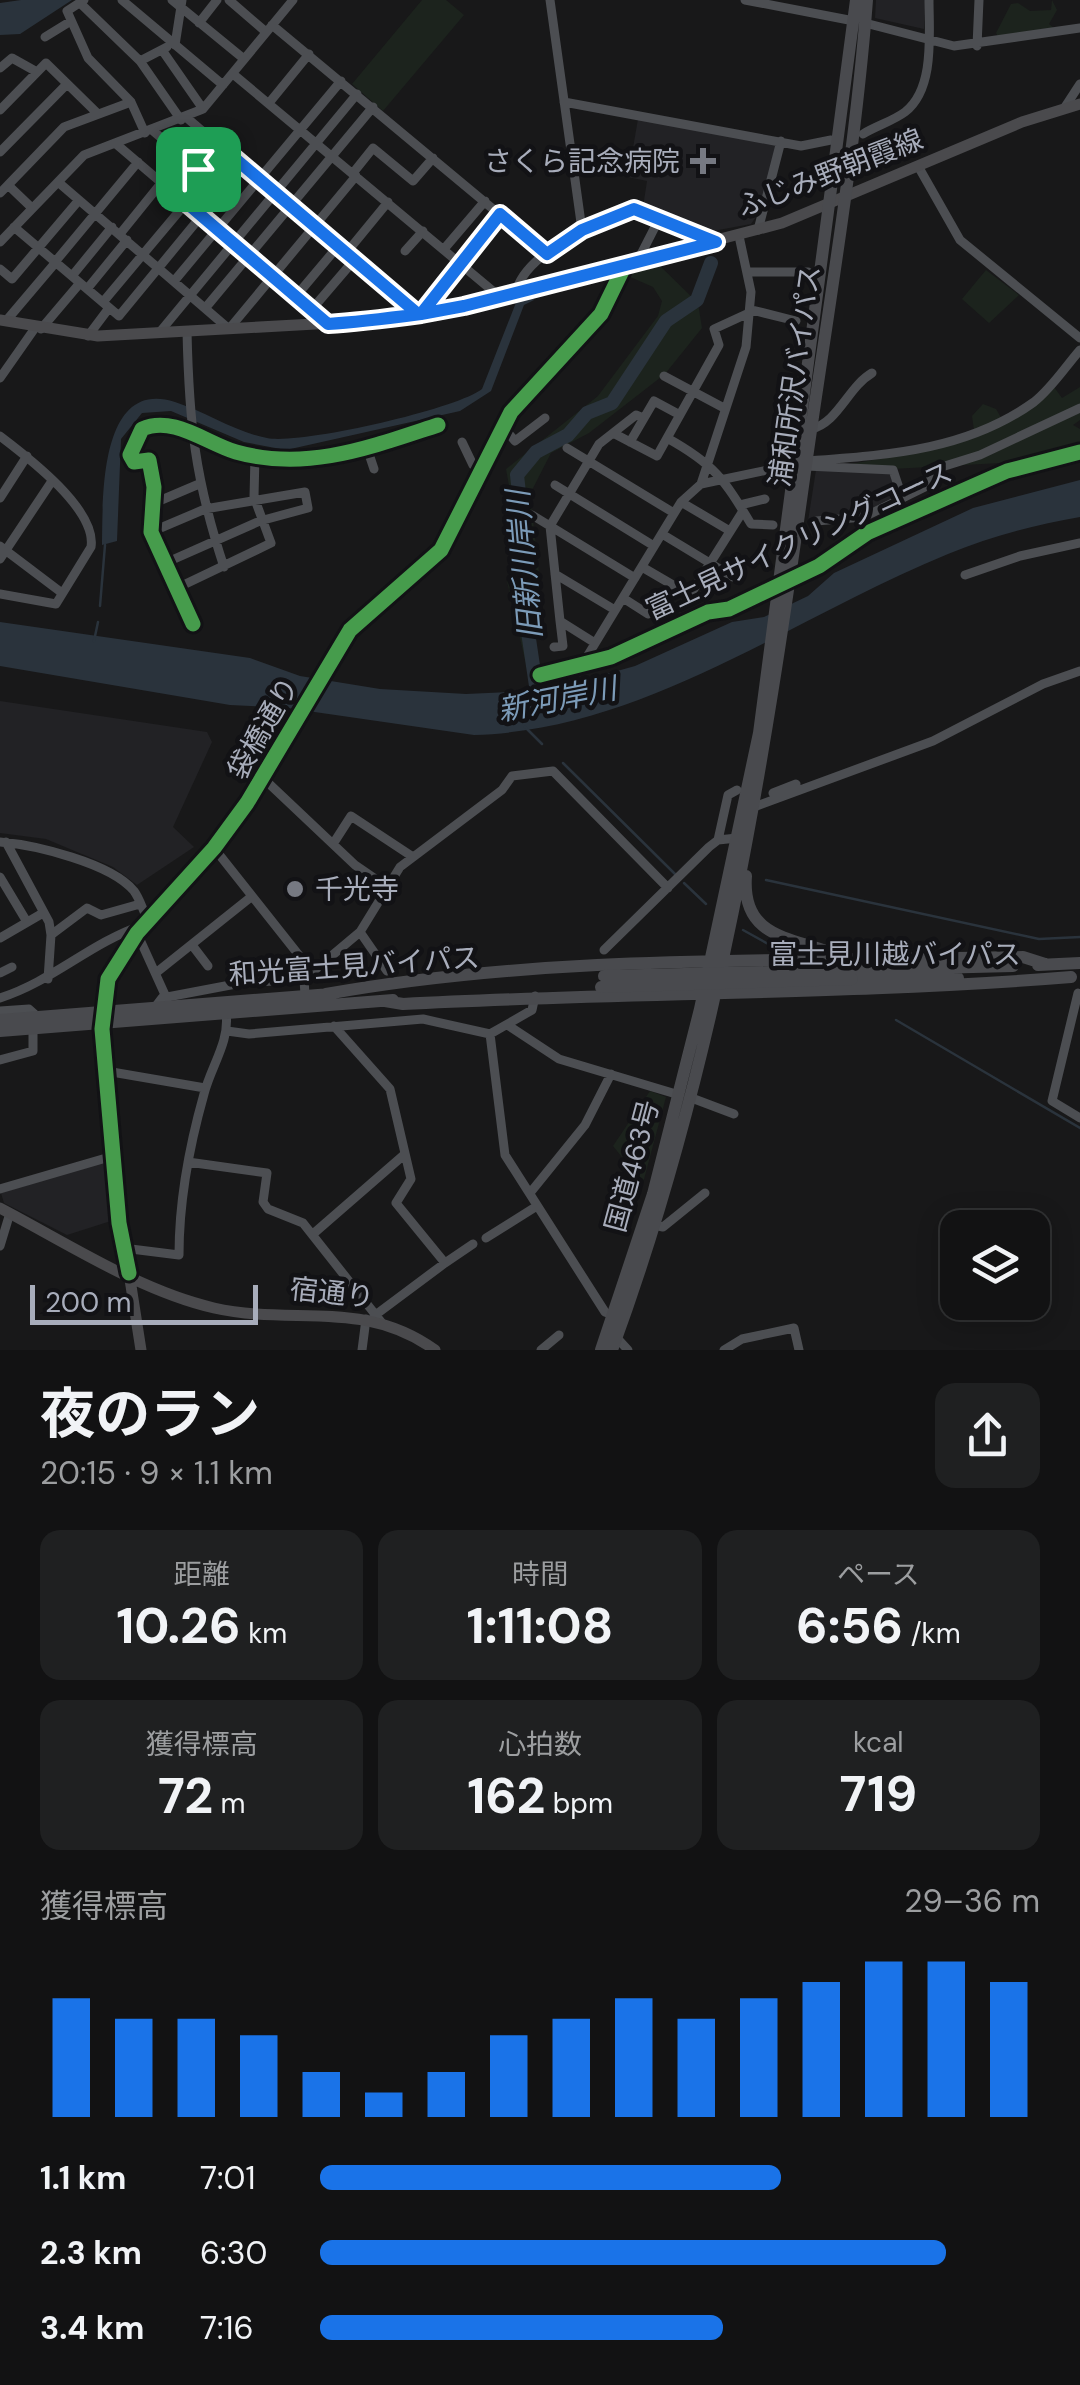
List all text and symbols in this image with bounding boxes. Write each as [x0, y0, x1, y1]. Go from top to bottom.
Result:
street label: ふじみ野朝霞線 [732, 121, 928, 225]
pin [156, 127, 241, 212]
icon: arrive [171, 142, 226, 197]
place label: さくら記念病院 [484, 143, 680, 180]
marker: さくら記念病院 [690, 148, 716, 174]
street label: 浦和所沢バイパス [761, 263, 829, 489]
street label: 富士見サイクリングコース [640, 454, 958, 628]
water label: 旧新川岸川 [498, 486, 550, 641]
water label: 新河岸川 [494, 668, 623, 730]
street label: 袋橋通り [219, 670, 307, 786]
place label: 千光寺 [315, 871, 399, 908]
marker: 千光寺 [284, 878, 306, 900]
street label: 富士見川越バイパス [769, 936, 1021, 973]
street label: 和光富士見バイパス [227, 939, 481, 993]
street label: 国道463号 [597, 1096, 667, 1236]
map controls [940, 1210, 1050, 1320]
button: layers [940, 1210, 1050, 1320]
street label: 宿通り [288, 1270, 376, 1316]
scale bar [30, 1280, 258, 1324]
text: 200 m [45, 1284, 132, 1321]
text: 夜のラン [40, 1378, 260, 1450]
button: share [935, 1383, 1040, 1488]
text: 20:15 · 9 × 1.1 km [40, 1452, 273, 1494]
text: 距離 [174, 1556, 230, 1593]
text: 時間 [512, 1556, 568, 1593]
text: ペース [837, 1556, 920, 1593]
text: 10.26 [116, 1593, 241, 1659]
text: 1:11:08 [467, 1593, 613, 1659]
text: 6:56 [796, 1593, 903, 1659]
text: km [241, 1615, 287, 1652]
text: /km [903, 1615, 961, 1652]
text: kcal [853, 1724, 904, 1761]
text: 獲得標高 [146, 1726, 258, 1763]
text: 心拍数 [498, 1726, 582, 1763]
text: 719 [839, 1761, 917, 1827]
text: 72 [158, 1763, 213, 1829]
text: 162 [467, 1763, 545, 1829]
text: m [213, 1785, 245, 1822]
text: bpm [545, 1785, 613, 1822]
text: 29–36 m [904, 1880, 1040, 1922]
text: 獲得標高 [40, 1885, 168, 1927]
text: 1.1 km [40, 2157, 126, 2199]
text: 7:01 [200, 2157, 255, 2199]
text: 2.3 km [40, 2232, 142, 2274]
text: 6:30 [200, 2232, 267, 2274]
text: 3.4 km [40, 2307, 144, 2349]
text: 7:16 [200, 2307, 254, 2349]

